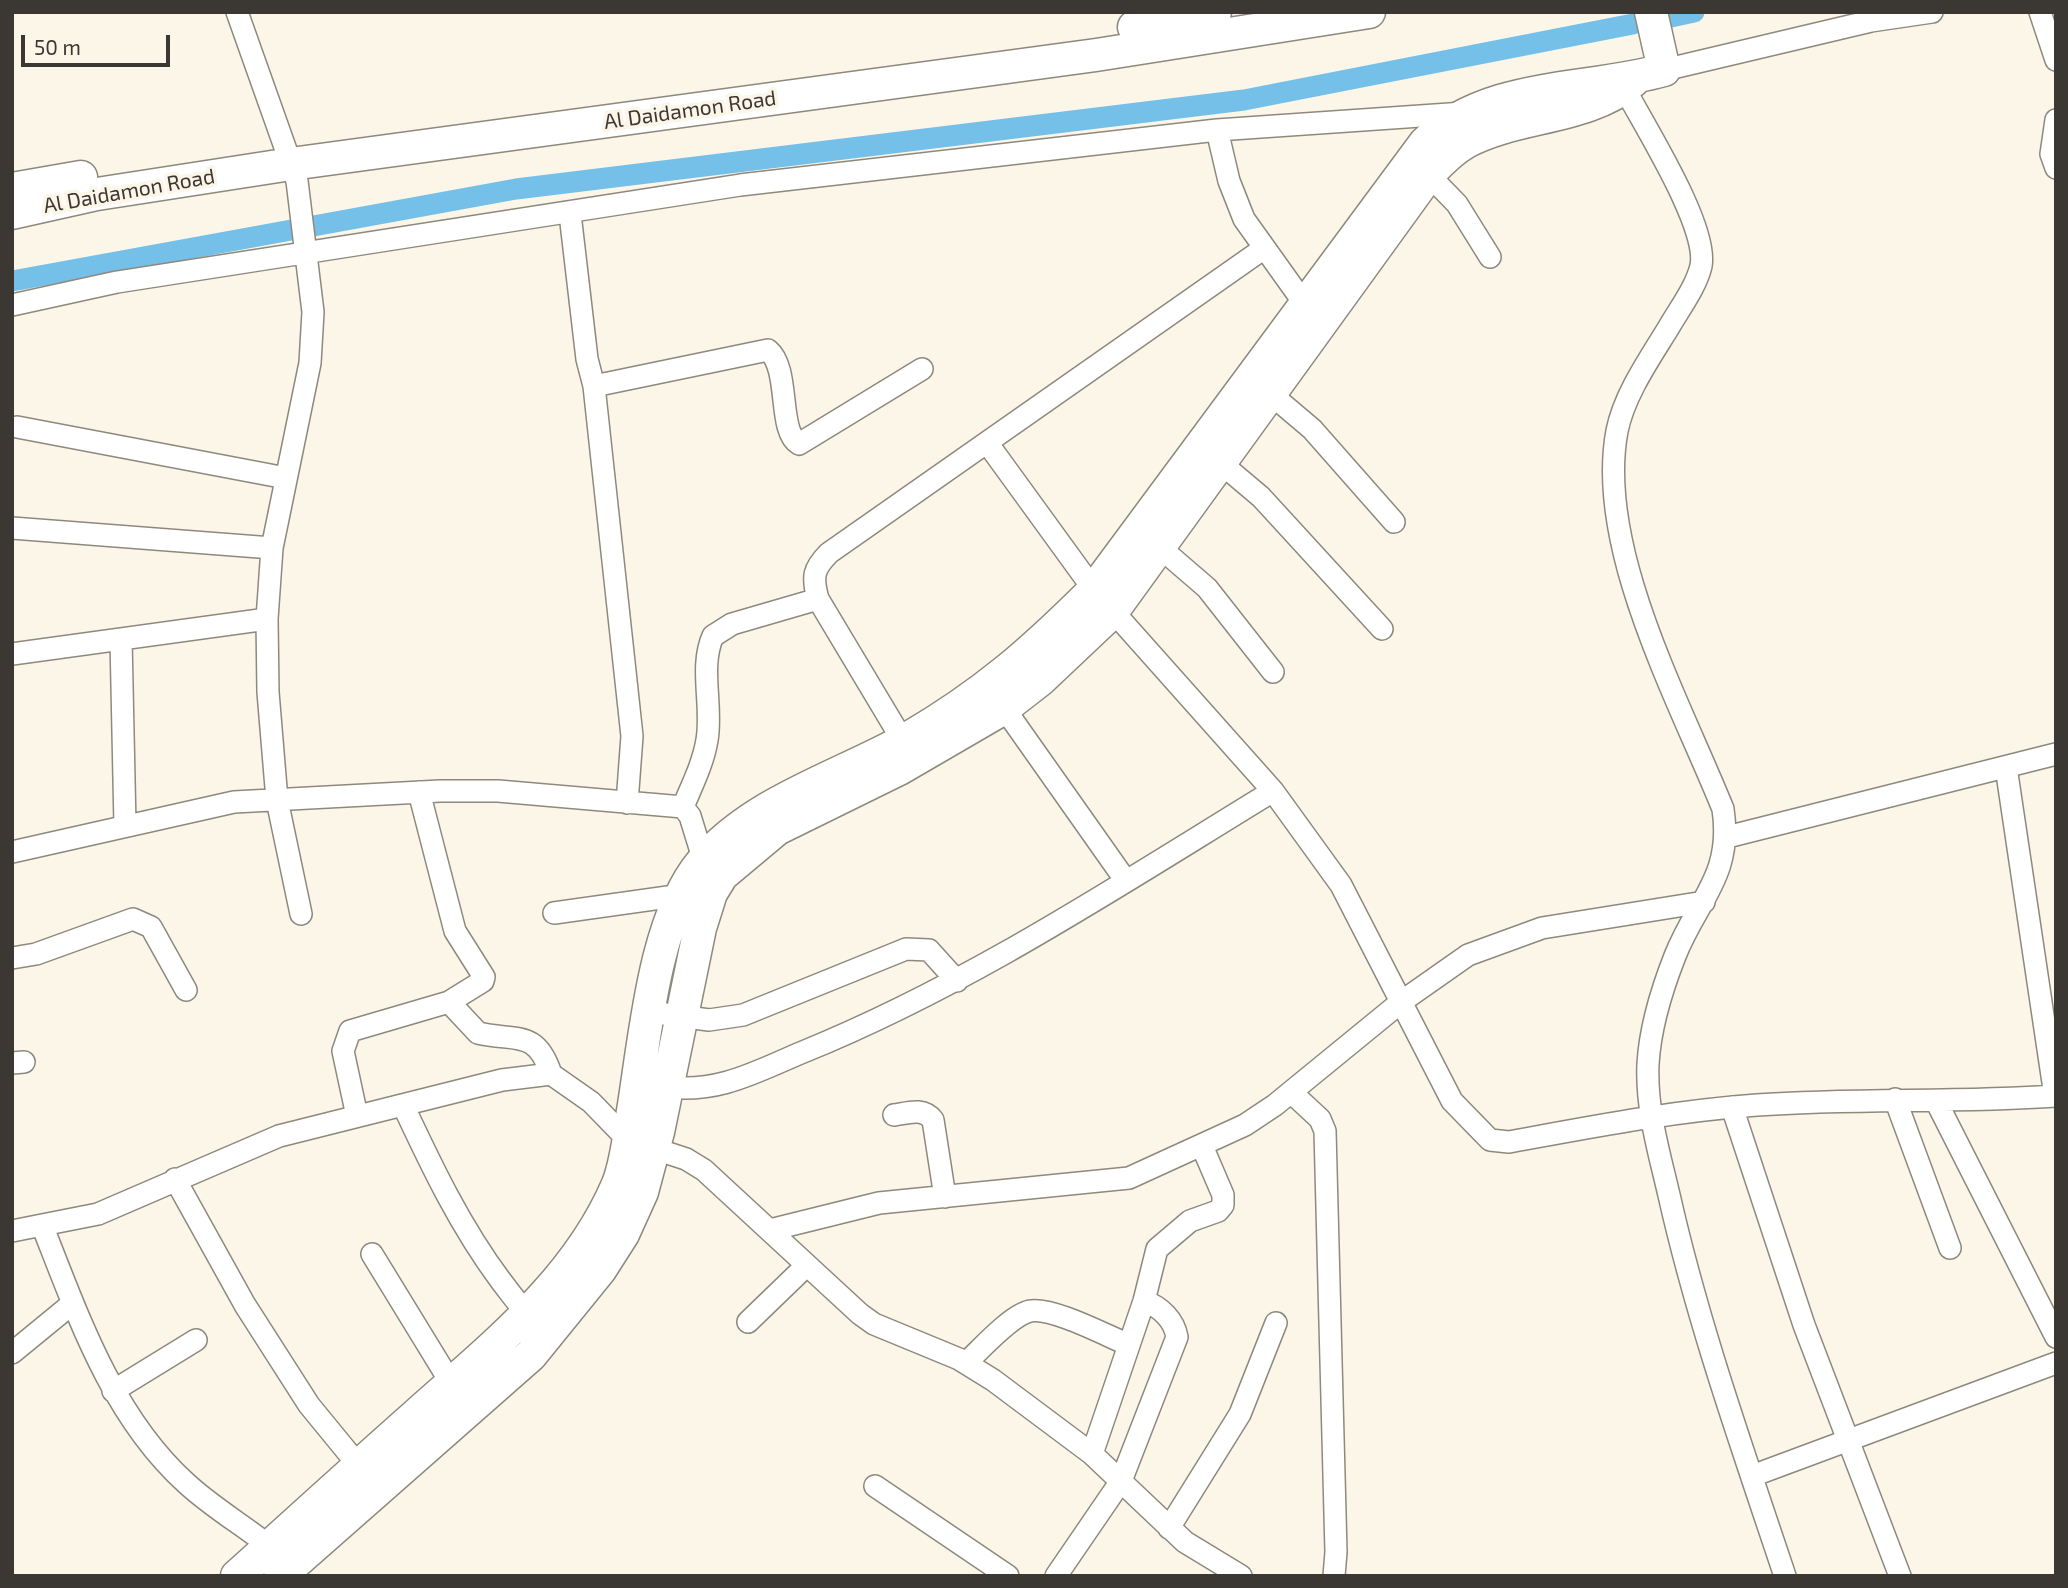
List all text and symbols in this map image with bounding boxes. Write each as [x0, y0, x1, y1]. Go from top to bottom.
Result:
scale bar [24, 21, 173, 65]
text: 50 m [34, 34, 81, 59]
street label: Al Daidamon Road [602, 85, 778, 135]
street label: Al Daidamon Road [41, 164, 217, 218]

